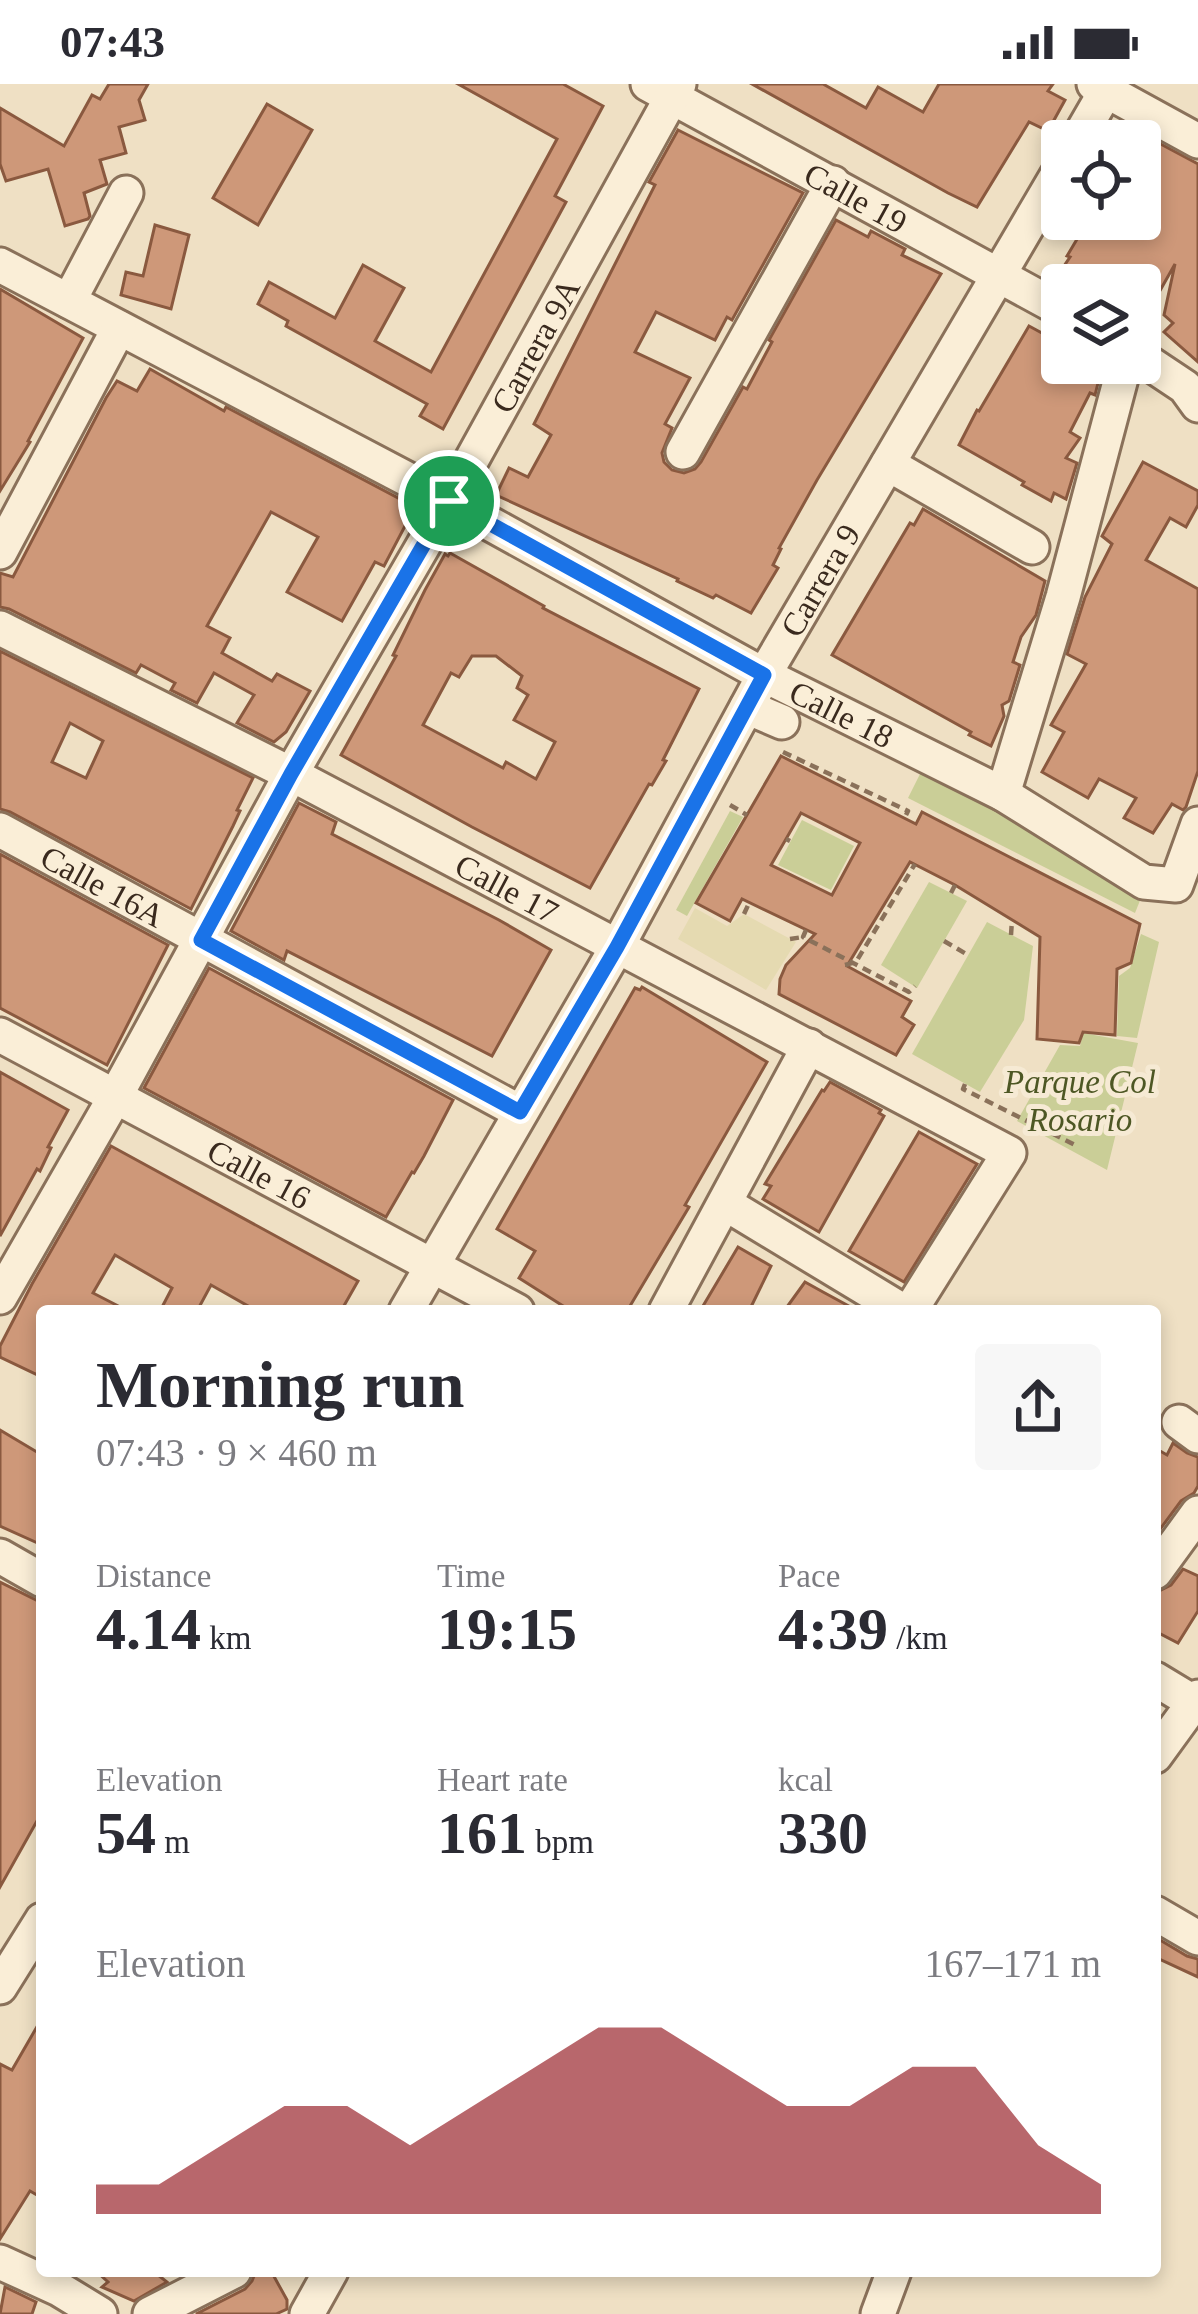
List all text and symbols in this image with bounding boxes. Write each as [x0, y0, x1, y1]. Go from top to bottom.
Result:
text: 07:43 [60, 17, 165, 67]
map controls [1041, 120, 1161, 384]
button: locate [1041, 120, 1161, 240]
street label: Calle 19 [798, 156, 913, 241]
button: layers [1041, 264, 1161, 384]
street label: Carrera 9A [484, 272, 587, 419]
pin [398, 450, 500, 552]
icon: arrive [416, 468, 482, 534]
street label: Carrera 9 [774, 518, 867, 643]
street label: Calle 18 [784, 674, 899, 755]
street label: Calle 16A [35, 839, 170, 935]
street label: Calle 17 [449, 847, 564, 931]
park label: Parque Col Rosario [1003, 1064, 1156, 1138]
street label: Calle 16 [201, 1132, 316, 1216]
button: share [975, 1344, 1101, 1470]
text: Morning run [96, 1348, 465, 1421]
text: 07:43 · 9 × 460 m [96, 1431, 377, 1474]
text: Distance [96, 1558, 211, 1594]
text: Time [437, 1558, 505, 1594]
text: Pace [778, 1558, 840, 1594]
text: 4.14 [96, 1596, 201, 1662]
text: 19:15 [437, 1596, 577, 1662]
text: 4:39 [778, 1596, 888, 1662]
text: km [201, 1620, 251, 1656]
text: /km [888, 1620, 948, 1656]
text: Elevation [96, 1762, 222, 1798]
text: Heart rate [437, 1762, 568, 1798]
text: kcal [778, 1762, 833, 1798]
text: 54 [96, 1800, 156, 1866]
text: 161 [437, 1800, 527, 1866]
text: 330 [778, 1800, 868, 1866]
text: m [156, 1824, 190, 1860]
text: bpm [527, 1824, 594, 1860]
text: Elevation [96, 1942, 245, 1985]
text: 167–171 m [924, 1942, 1101, 1985]

